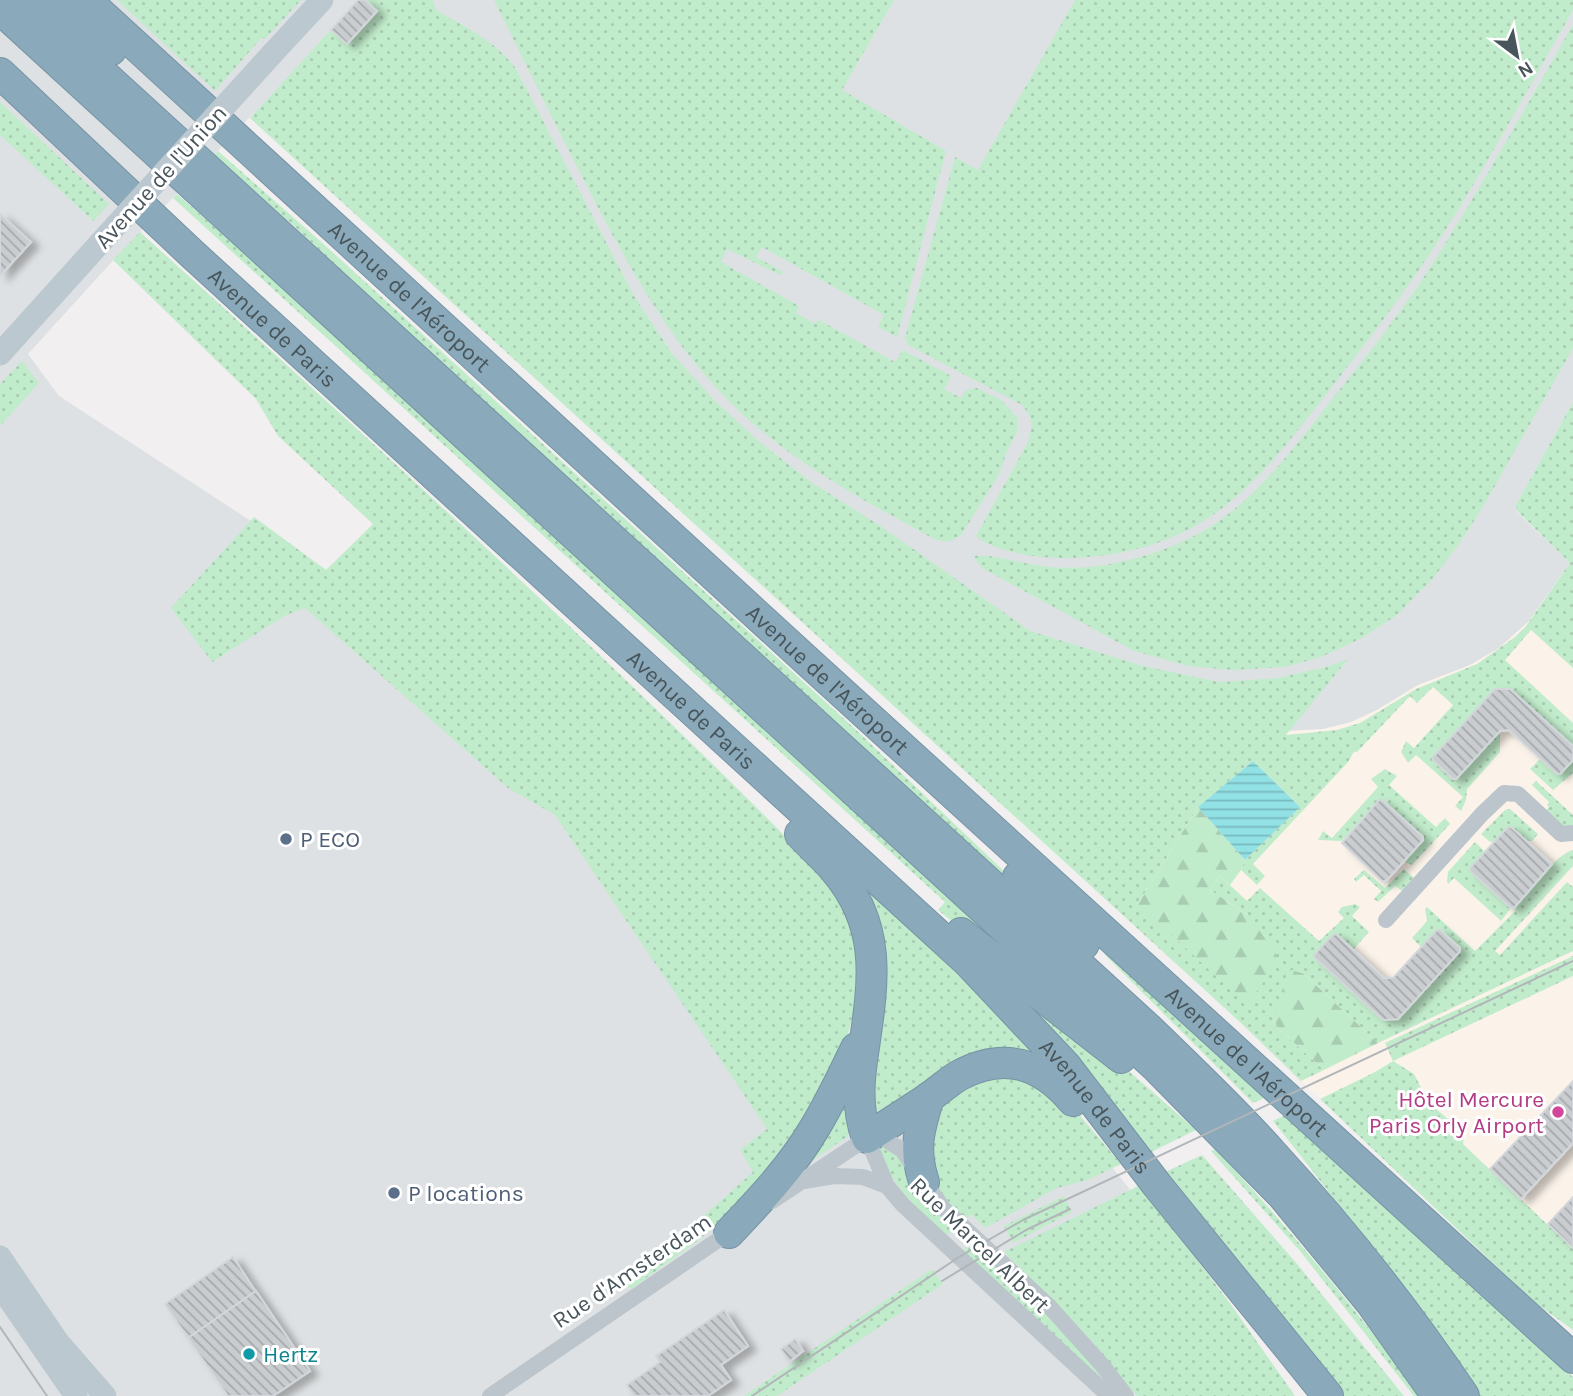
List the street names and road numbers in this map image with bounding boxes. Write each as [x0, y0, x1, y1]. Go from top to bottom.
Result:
street label: Avenue de l'Union [89, 100, 233, 254]
street label: Avenue de l'Aéroport [323, 216, 497, 378]
street label: Avenue de Paris [203, 262, 343, 393]
street label: Avenue de l'Aéroport [741, 599, 915, 761]
street label: Avenue de Paris [622, 644, 761, 775]
street label: Avenue de l'Aéroport [1160, 980, 1334, 1142]
street label: Avenue de Paris [1034, 1033, 1157, 1179]
street label: Rue Marcel Albert [905, 1172, 1056, 1319]
street label: Rue d'Amsterdam [548, 1208, 716, 1334]

